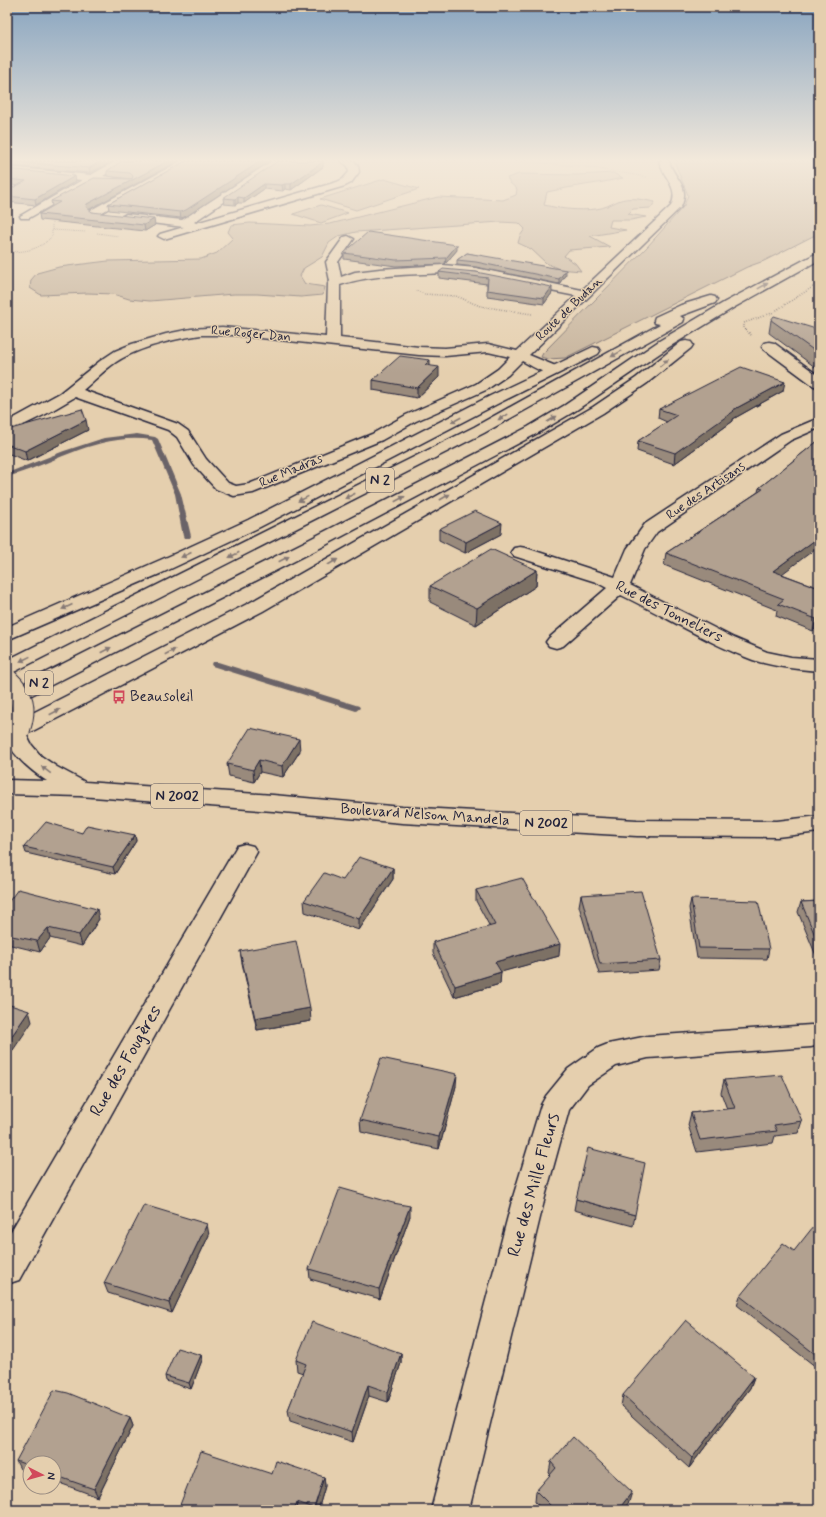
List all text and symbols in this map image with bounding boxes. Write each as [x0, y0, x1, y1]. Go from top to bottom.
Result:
street label: Route de Budan [532, 273, 606, 345]
one-way arrow [758, 283, 769, 289]
street label: Rue Roger Dan [210, 322, 292, 348]
one-way arrow [610, 350, 622, 357]
one-way arrow [658, 358, 669, 367]
one-way arrow [497, 414, 509, 420]
one-way arrow [546, 415, 558, 422]
one-way arrow [451, 417, 462, 424]
street label: Rue Madras [257, 450, 325, 492]
street label: Rue des Artisans [663, 458, 749, 524]
road number: N 2 [366, 468, 394, 492]
one-way arrow [344, 493, 356, 499]
one-way arrow [439, 494, 451, 500]
one-way arrow [298, 496, 309, 502]
one-way arrow [394, 496, 406, 503]
one-way arrow [228, 551, 240, 558]
one-way arrow [180, 553, 192, 559]
one-way arrow [279, 556, 290, 562]
one-way arrow [327, 559, 339, 566]
street label: Rue des Tonneliers [612, 576, 726, 648]
one-way arrow [61, 605, 73, 611]
one-way arrow [100, 646, 112, 653]
one-way arrow [164, 649, 176, 656]
one-way arrow [20, 656, 31, 662]
road number: N 2 [25, 671, 53, 695]
place label: Beausoleil [130, 687, 193, 707]
bus stop icon: Beausoleil [111, 689, 127, 705]
one-way arrow [49, 709, 60, 715]
one-way arrow [41, 766, 52, 774]
road number: N 2002 [151, 784, 203, 808]
street label: Boulevard Nelson Mandela [340, 799, 510, 831]
road number: N 2002 [520, 811, 572, 835]
street label: Rue des Fougères [84, 1001, 168, 1121]
street label: Rue des Mille Fleurs [502, 1110, 566, 1260]
north arrow [22, 1455, 62, 1495]
text: N [44, 1472, 58, 1480]

